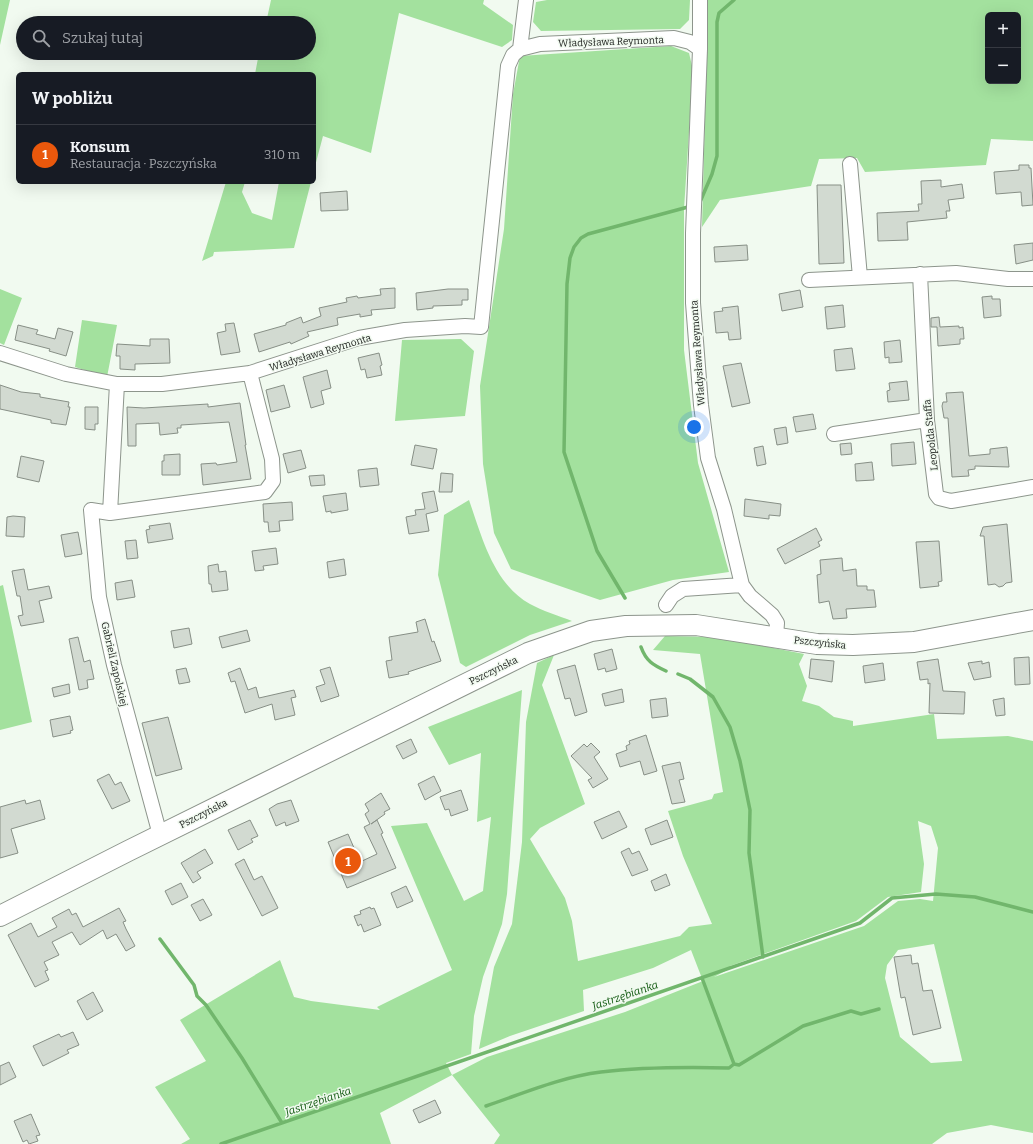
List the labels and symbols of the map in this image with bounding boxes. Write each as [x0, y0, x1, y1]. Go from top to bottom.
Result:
street label: Władysława Reymonta [558, 34, 665, 50]
street label: Władysława Reymonta [688, 299, 708, 406]
street label: Władysława Reymonta [268, 332, 373, 374]
street label: Leopolda Staffa [921, 398, 941, 471]
your location [684, 417, 704, 437]
street label: Gabrieli Zapolskiej [98, 621, 130, 708]
street label: Pszczyńska [793, 633, 847, 652]
street label: Pszczyńska [467, 653, 520, 688]
street label: Pszczyńska [177, 796, 230, 831]
pin: 1 [335, 846, 361, 876]
water label: Jastrzębianka [590, 978, 660, 1013]
water label: Jastrzębianka [283, 1084, 353, 1119]

